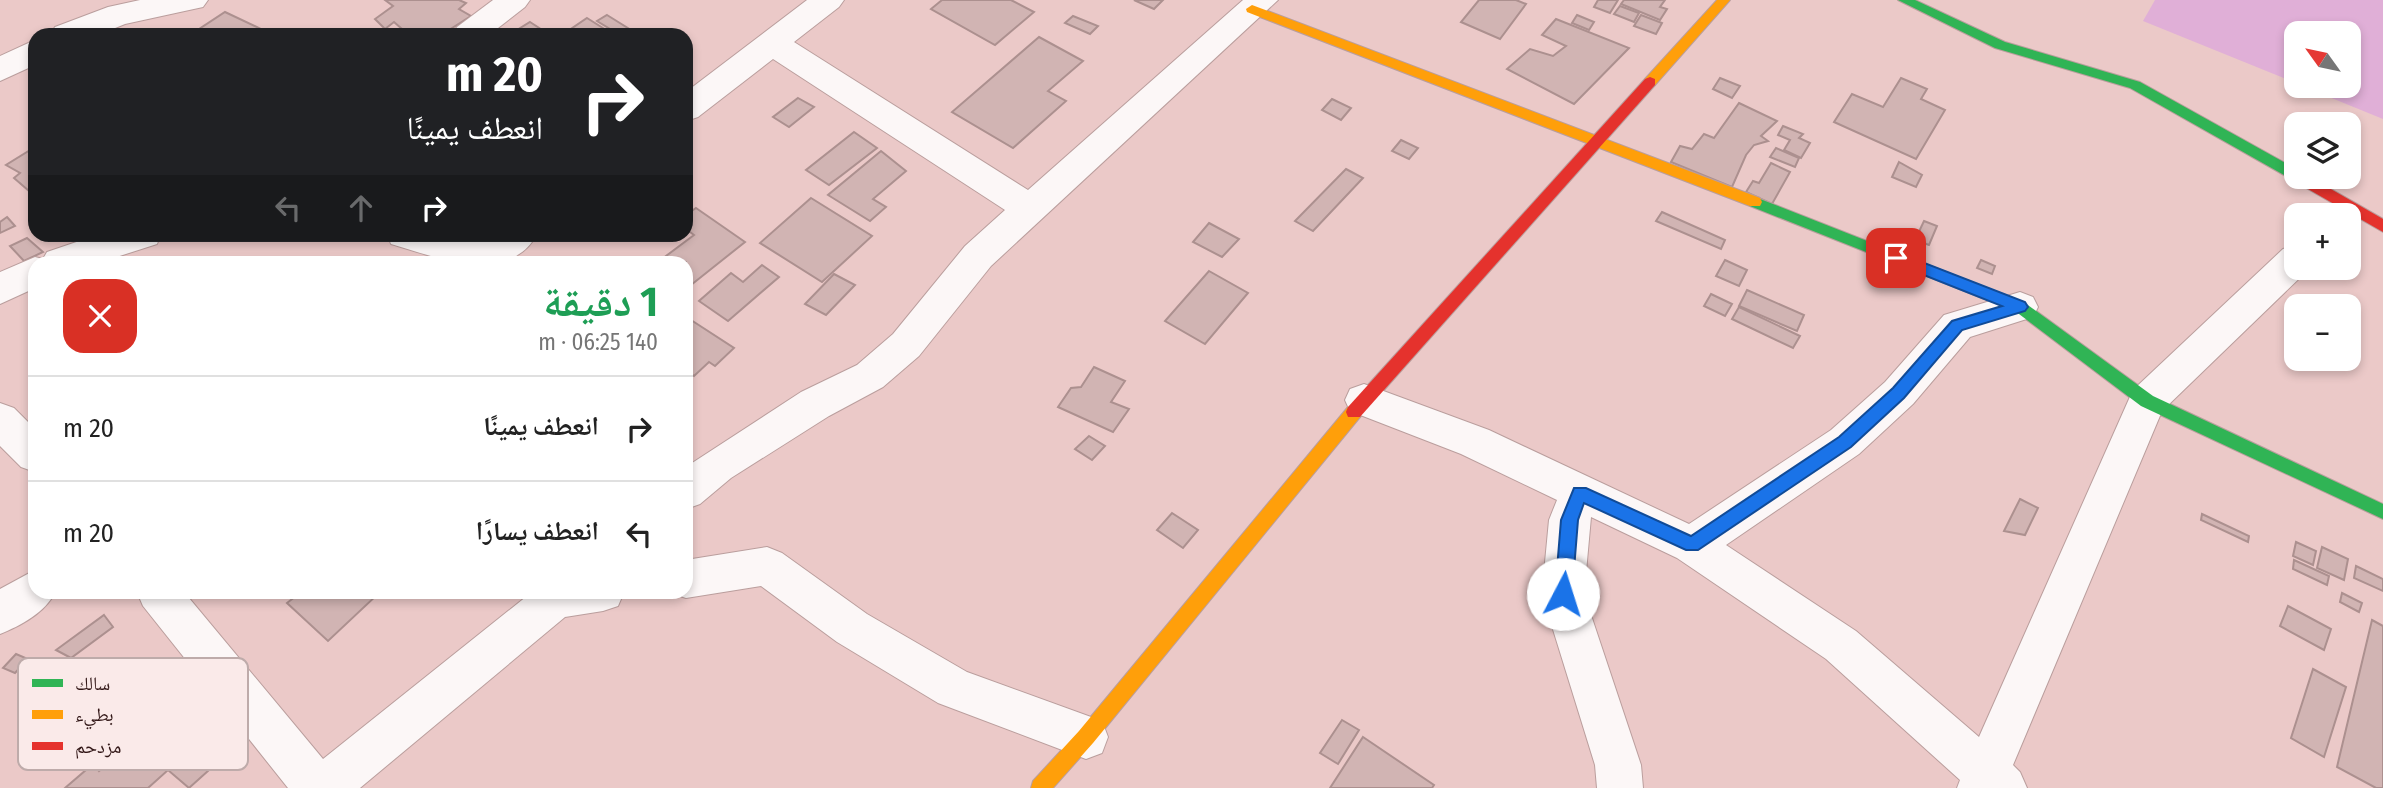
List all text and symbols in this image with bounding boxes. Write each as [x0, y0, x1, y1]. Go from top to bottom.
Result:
north arrow [2284, 21, 2361, 98]
map controls [2284, 21, 2361, 371]
text: 20 m [446, 45, 543, 104]
icon: right [567, 56, 658, 147]
text: انعطف يمينًا [406, 109, 543, 147]
button: layers [2284, 112, 2361, 189]
icon: left [269, 189, 307, 227]
icon: ahead [342, 189, 380, 227]
icon: right [415, 189, 453, 227]
button: + [2284, 203, 2361, 280]
pin [1866, 228, 1926, 288]
icon: arrive [1877, 239, 1915, 277]
text: 1 دقيقة [543, 277, 658, 327]
button: close [63, 279, 137, 353]
button: − [2284, 294, 2361, 371]
text: 140 m · 06:25 [538, 328, 658, 356]
icon: right [620, 410, 658, 448]
text: انعطف يمينًا [483, 411, 599, 442]
text: 20 m [63, 413, 114, 444]
icon: left [620, 515, 658, 553]
text: انعطف يسارًا [476, 516, 599, 547]
text: 20 m [63, 518, 114, 549]
position arrow [1526, 557, 1600, 631]
legend [18, 658, 248, 770]
text: سالك [75, 672, 110, 695]
text: بطيء [75, 703, 114, 730]
text: مزدحم [75, 735, 121, 759]

